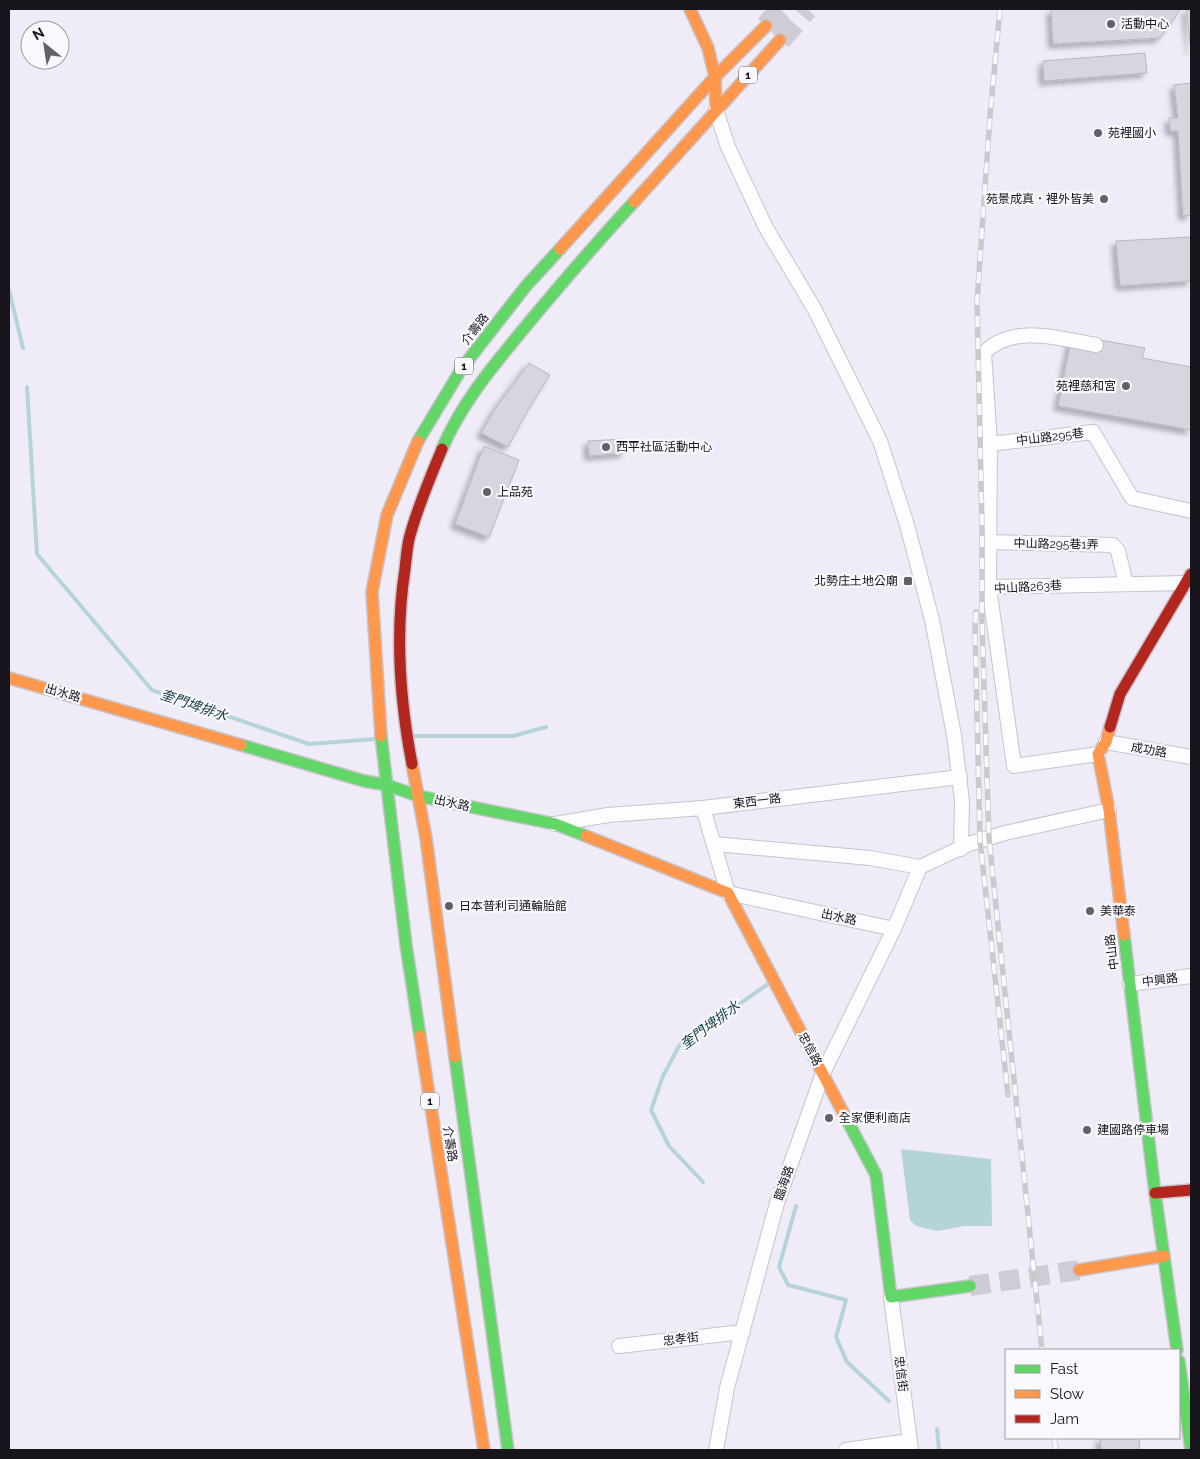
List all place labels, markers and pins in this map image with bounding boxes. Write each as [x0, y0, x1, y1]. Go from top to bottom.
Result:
place label: 活動中心 [1121, 17, 1169, 31]
marker: 活動中心 [1105, 18, 1117, 30]
place label: 苑裡國小 [1108, 126, 1156, 140]
marker: 苑裡國小 [1092, 127, 1104, 139]
place label: 苑景成真．裡外皆美 [986, 192, 1094, 206]
marker: 苑景成真．裡外皆美 [1098, 193, 1110, 205]
place label: 苑裡慈和宮 [1056, 379, 1116, 393]
marker: 苑裡慈和宮 [1120, 380, 1132, 392]
place label: 西平社區活動中心 [616, 440, 712, 454]
marker: 西平社區活動中心 [600, 441, 612, 453]
place label: 上品苑 [497, 485, 533, 499]
marker: 上品苑 [481, 486, 493, 498]
place label: 北勢庄土地公廟 [814, 574, 898, 588]
marker: 北勢庄土地公廟 [902, 575, 914, 587]
place label: 日本普利司通輪胎館 [459, 899, 567, 913]
marker: 日本普利司通輪胎館 [443, 900, 455, 912]
place label: 美華泰 [1100, 904, 1136, 918]
marker: 美華泰 [1084, 905, 1096, 917]
place label: 全家便利商店 [839, 1111, 911, 1125]
marker: 全家便利商店 [823, 1112, 835, 1124]
place label: 建國路停車場 [1097, 1123, 1169, 1137]
marker: 建國路停車場 [1081, 1124, 1093, 1136]

